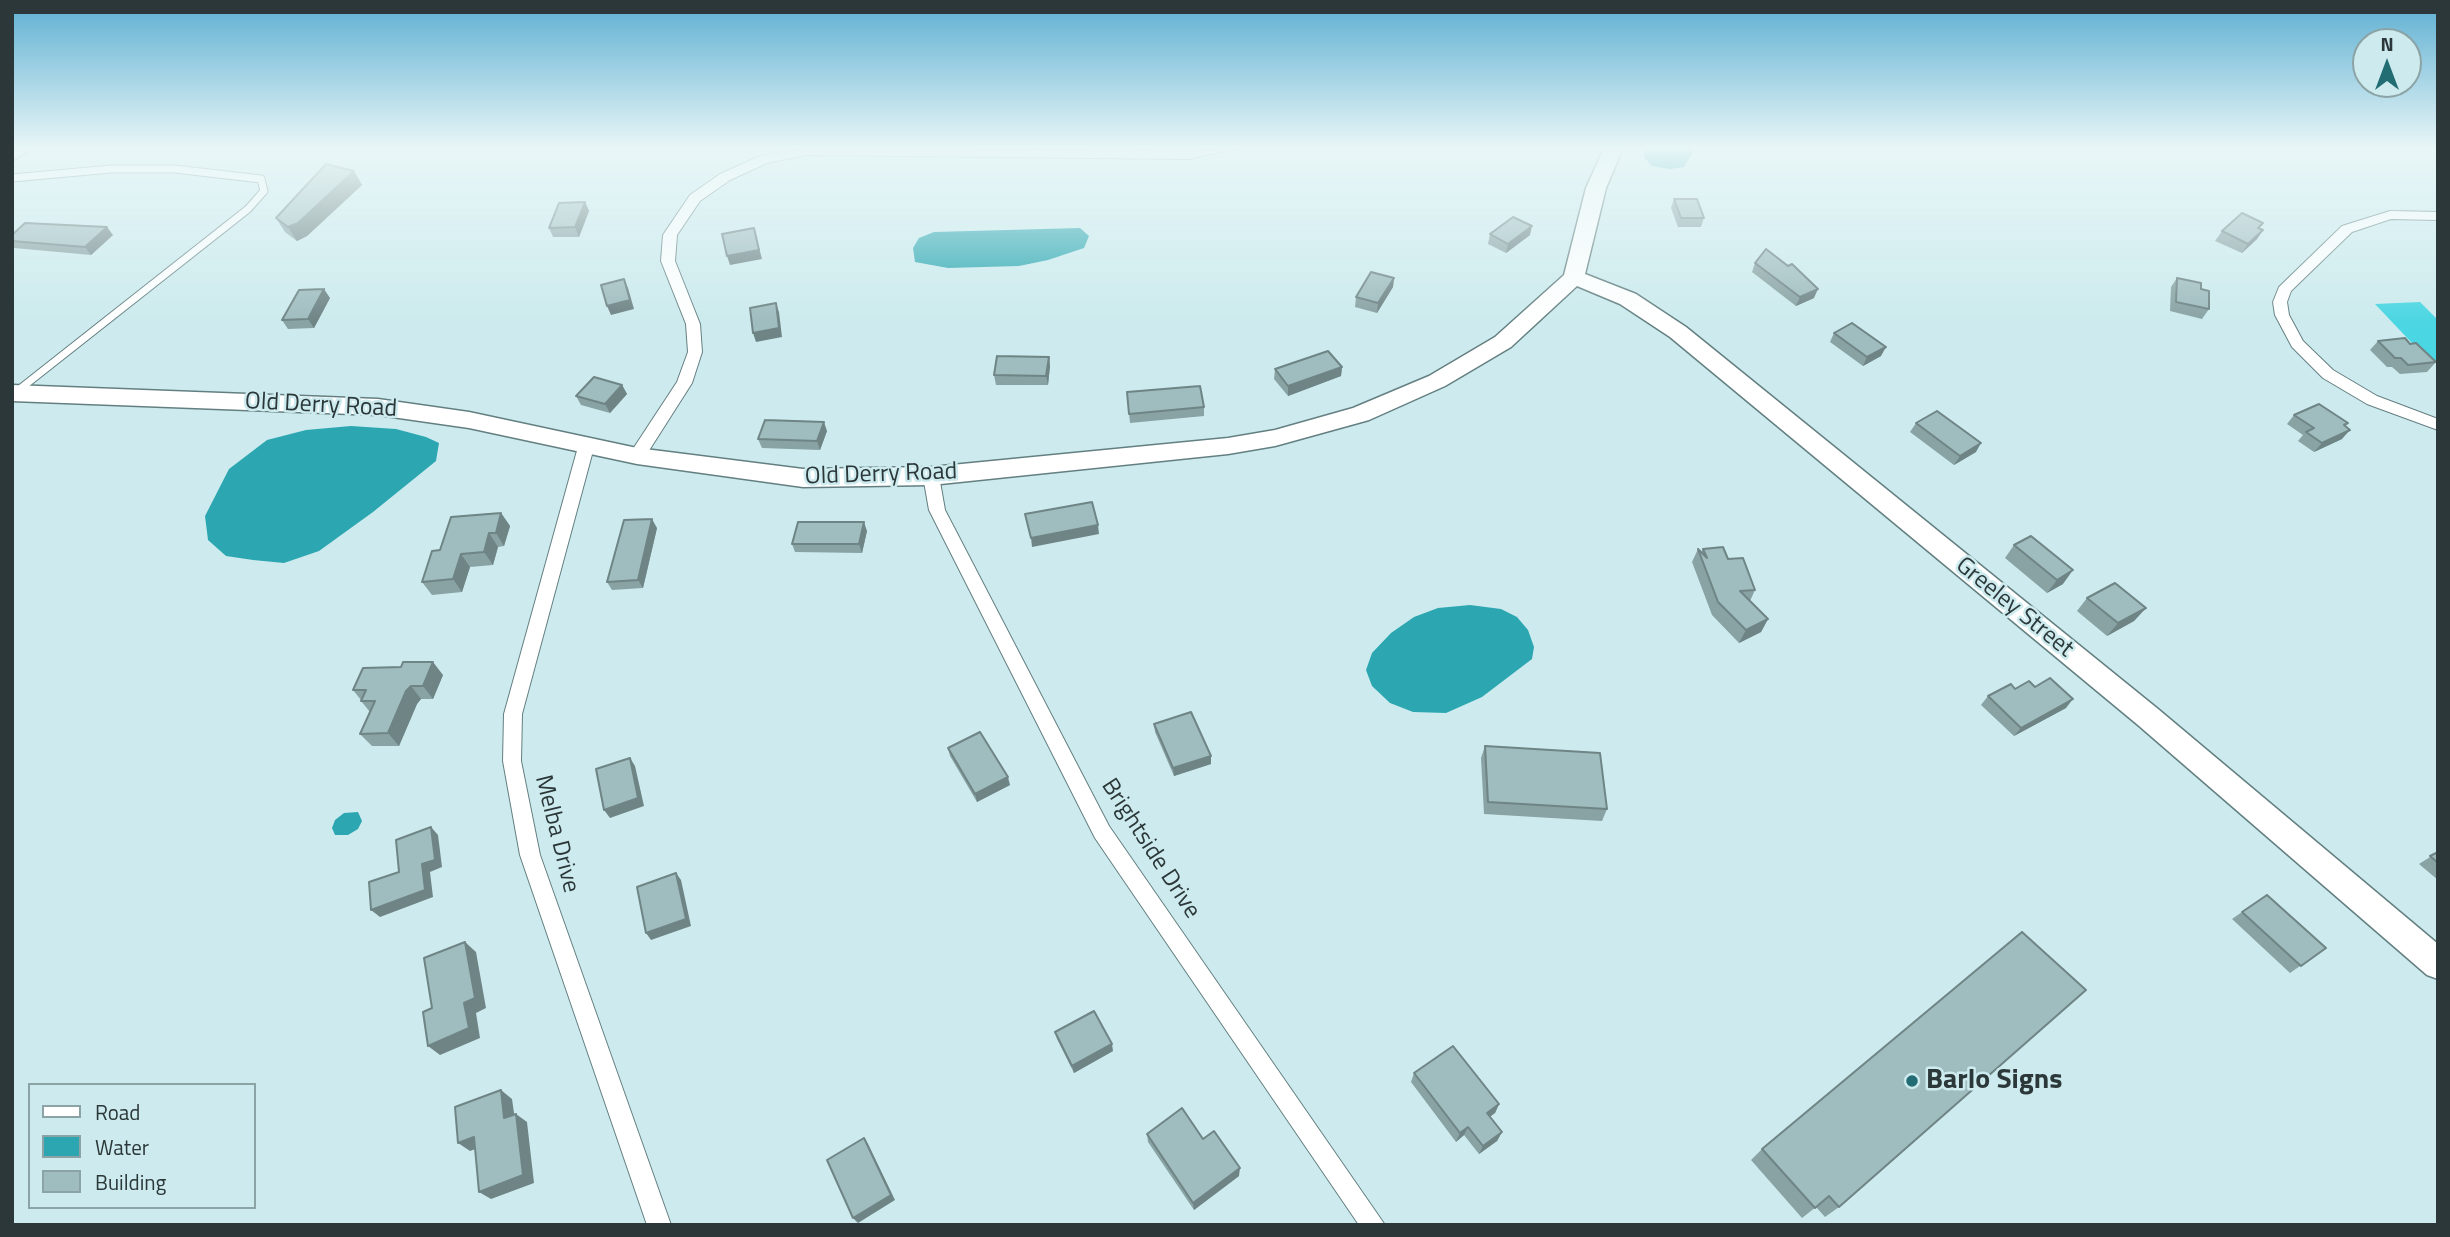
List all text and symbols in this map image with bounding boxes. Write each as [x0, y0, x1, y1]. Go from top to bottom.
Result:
north arrow [2352, 28, 2422, 98]
text: N [2380, 29, 2394, 58]
street label: Old Derry Road [244, 388, 398, 424]
street label: Old Derry Road [804, 458, 958, 492]
street label: Greeley Street [1949, 552, 2079, 664]
street label: Melba Drive [527, 772, 585, 896]
street label: Brightside Drive [1094, 774, 1206, 924]
place label: Barlo Signs [1926, 1064, 2062, 1098]
marker: Barlo Signs [1904, 1073, 1920, 1089]
legend [28, 1083, 256, 1209]
text: Road [95, 1096, 140, 1128]
text: Water [95, 1131, 149, 1163]
text: Building [95, 1166, 166, 1198]

